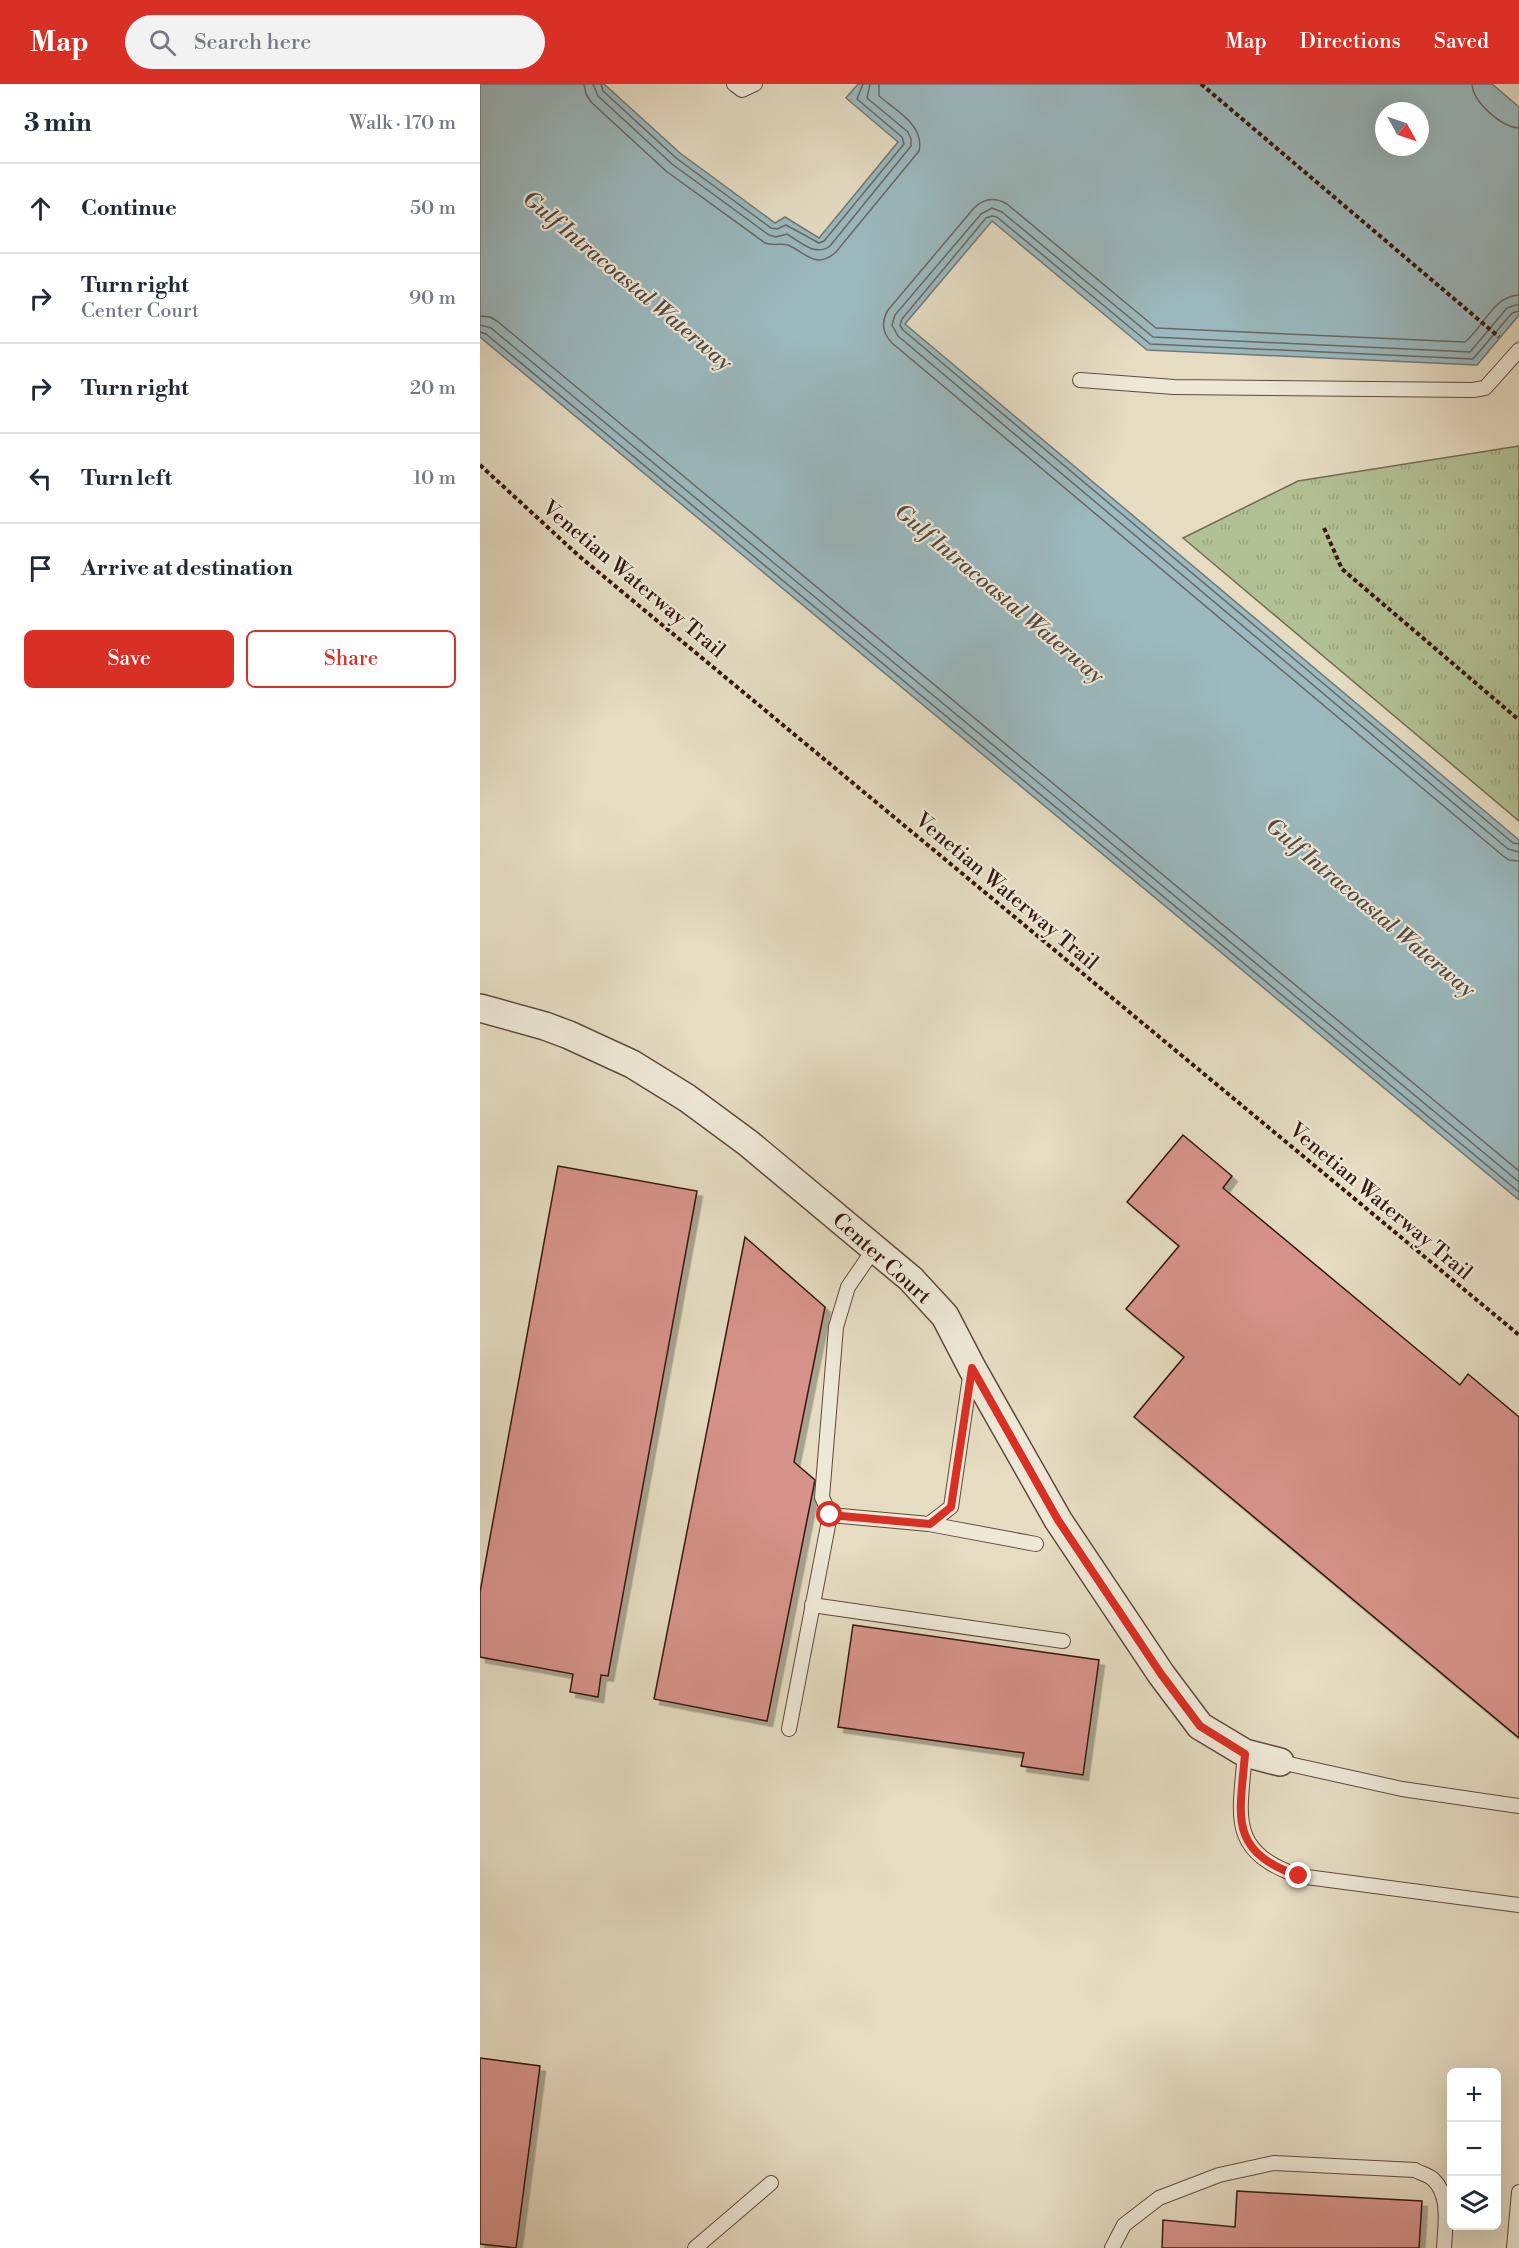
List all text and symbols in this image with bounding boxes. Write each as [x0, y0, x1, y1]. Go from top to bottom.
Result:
search box [125, 15, 545, 69]
text: Map [30, 25, 89, 60]
icon: search [146, 26, 179, 59]
text: Search here [194, 29, 311, 56]
text: Map [1225, 29, 1267, 55]
text: Directions [1300, 29, 1401, 55]
text: Saved [1434, 29, 1489, 55]
north arrow [1375, 102, 1429, 156]
text: 3 min [24, 107, 92, 139]
text: Walk · 170 m [349, 111, 456, 136]
water label: Gulf Intracoastal Waterway [517, 185, 738, 377]
icon: ahead [24, 192, 57, 225]
text: Continue [81, 195, 177, 222]
text: 50 m [410, 196, 456, 221]
text: Turn right [81, 272, 189, 299]
icon: right [24, 282, 57, 315]
text: 90 m [409, 286, 456, 311]
text: Center Court [81, 299, 199, 324]
icon: right [24, 372, 57, 405]
text: Turn right [81, 375, 189, 402]
text: 20 m [410, 376, 456, 401]
icon: left [24, 462, 57, 495]
text: Turn left [81, 465, 172, 492]
text: 10 m [413, 466, 456, 491]
street label: Venetian Waterway Trail [536, 495, 730, 664]
water label: Gulf Intracoastal Waterway [889, 498, 1110, 690]
icon: arrive [24, 552, 57, 585]
text: Arrive at destination [81, 555, 293, 582]
button: Save [24, 630, 234, 688]
button: Share [246, 630, 456, 688]
street label: Venetian Waterway Trail [909, 807, 1103, 976]
water label: Gulf Intracoastal Waterway [1260, 812, 1481, 1004]
street label: Venetian Waterway Trail [1283, 1117, 1477, 1286]
street label: Center Court [827, 1208, 937, 1310]
route start [816, 1501, 842, 1527]
route end [1285, 1862, 1311, 1888]
map controls [1447, 2068, 1501, 2230]
button: + [1447, 2068, 1501, 2122]
button: − [1447, 2122, 1501, 2176]
button: layers [1447, 2176, 1501, 2230]

